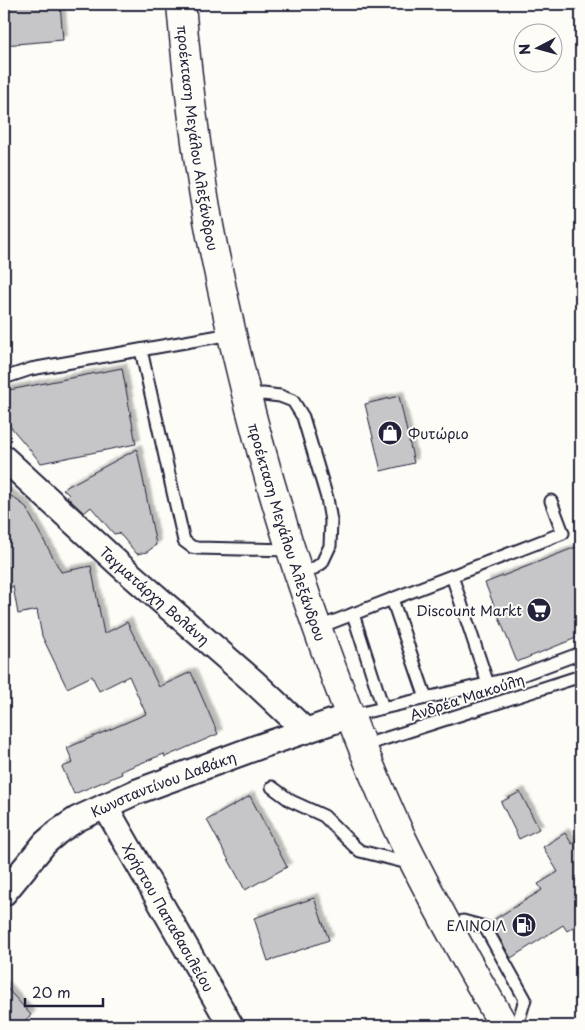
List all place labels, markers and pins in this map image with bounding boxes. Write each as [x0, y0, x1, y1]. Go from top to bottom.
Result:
shop icon: Φυτώριο [377, 420, 403, 446]
place label: Φυτώριο [408, 423, 469, 444]
supermarket icon: Discount Markt [526, 597, 552, 623]
place label: Discount Markt [416, 600, 522, 621]
fuel station icon: ΕΛΙΝΟΙΛ [511, 912, 537, 938]
place label: ΕΛΙΝΟΙΛ [446, 915, 506, 936]

